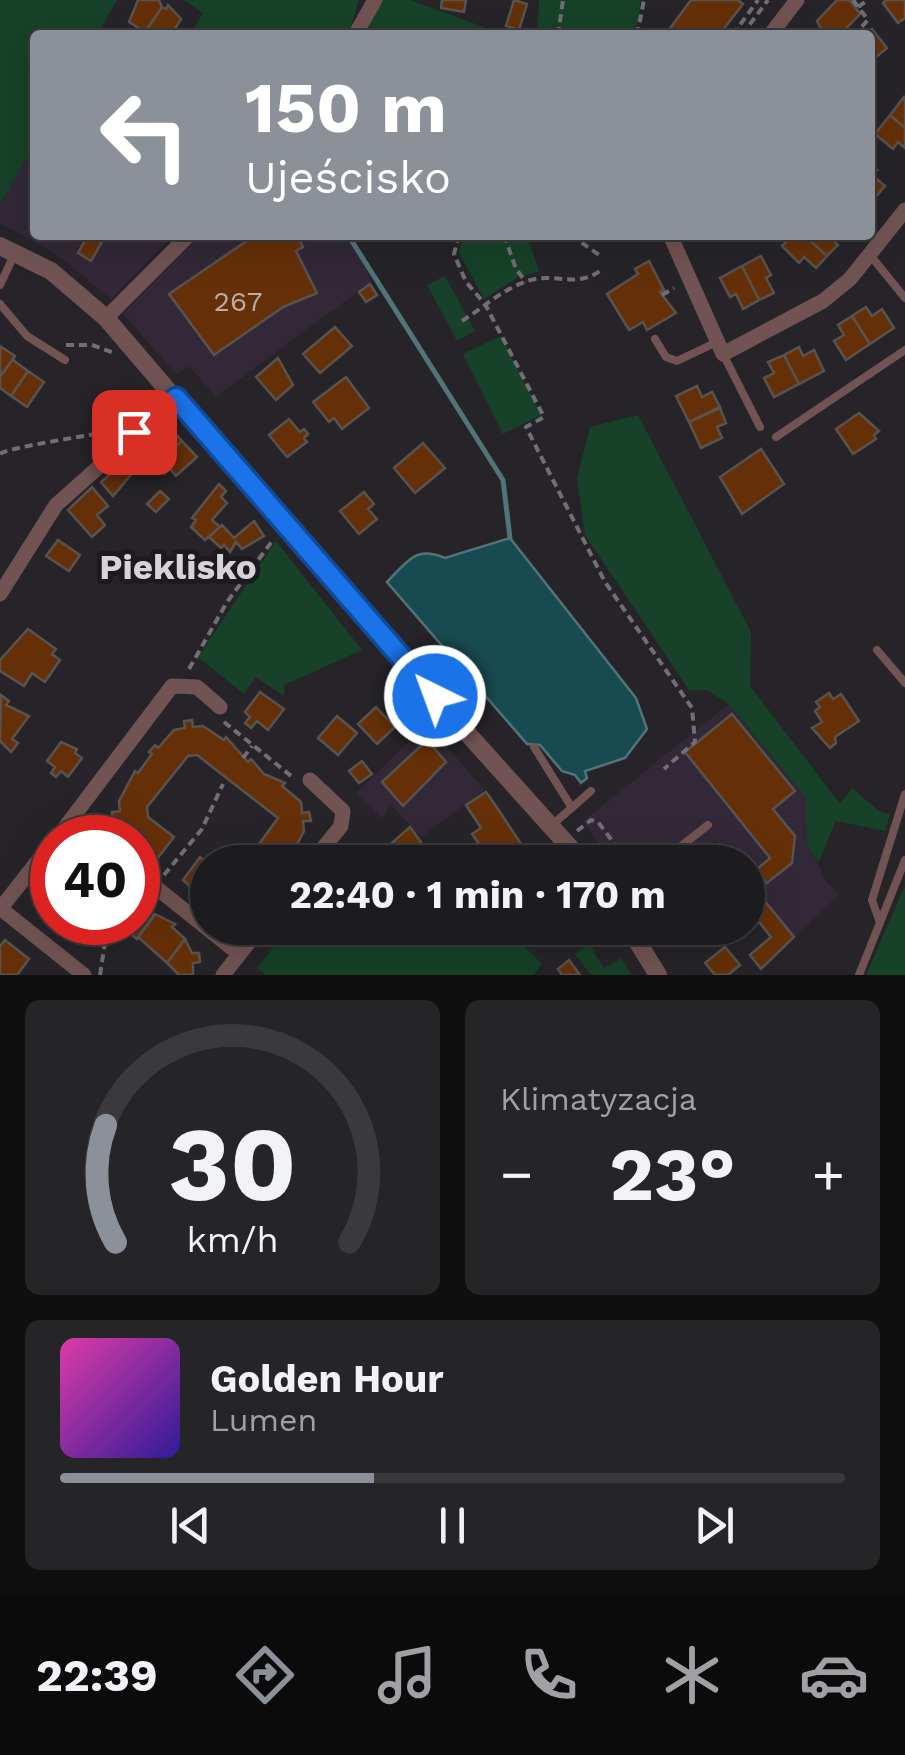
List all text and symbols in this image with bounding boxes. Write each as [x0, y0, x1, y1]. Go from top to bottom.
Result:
text: 150 m [245, 67, 447, 149]
icon: left [80, 70, 210, 200]
text: Ujeścisko [245, 151, 451, 204]
house number: 267 [214, 285, 262, 318]
pin [92, 390, 177, 475]
icon: arrive [107, 405, 162, 460]
district label: Pieklisko [99, 546, 257, 588]
position arrow [383, 644, 487, 748]
speed limit sign: 40 [30, 815, 160, 945]
text: 22:40 · 1 min · 170 m [289, 873, 666, 917]
text: Klimatyzacja [500, 1080, 697, 1118]
text: 30 [168, 1103, 297, 1225]
text: 23° [609, 1130, 736, 1218]
text: − [500, 1142, 533, 1206]
text: + [812, 1142, 845, 1206]
text: km/h [186, 1219, 279, 1261]
text: Golden Hour [210, 1357, 444, 1401]
text: Lumen [210, 1401, 317, 1439]
icon: previous [163, 1498, 218, 1553]
icon: pause [425, 1498, 480, 1553]
icon: next [687, 1498, 742, 1553]
icon: directions [230, 1640, 300, 1710]
icon: music [372, 1640, 442, 1710]
icon: phone [514, 1640, 584, 1710]
icon: climate [657, 1640, 727, 1710]
icon: car [799, 1640, 869, 1710]
text: 22:39 [36, 1649, 158, 1702]

